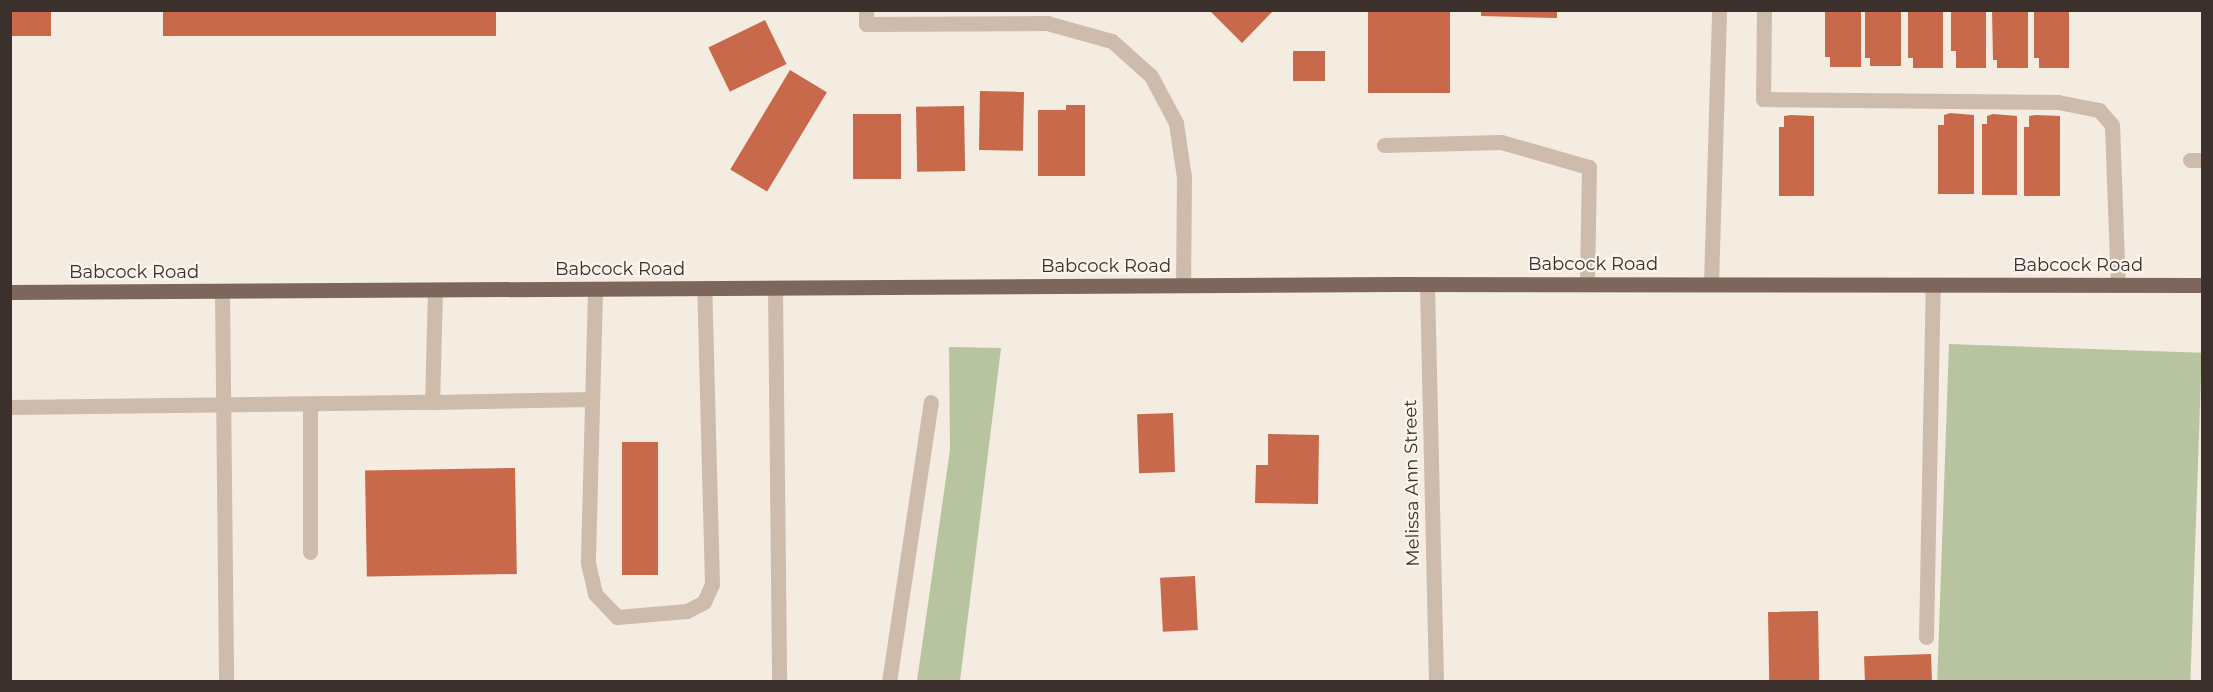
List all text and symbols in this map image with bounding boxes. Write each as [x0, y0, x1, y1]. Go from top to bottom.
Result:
street label: Babcock Road [1528, 253, 1658, 275]
street label: Babcock Road [2013, 254, 2143, 276]
street label: Babcock Road [1041, 255, 1171, 277]
street label: Babcock Road [555, 258, 685, 280]
street label: Babcock Road [69, 261, 199, 283]
street label: Melissa Ann Street [1400, 399, 1424, 567]

